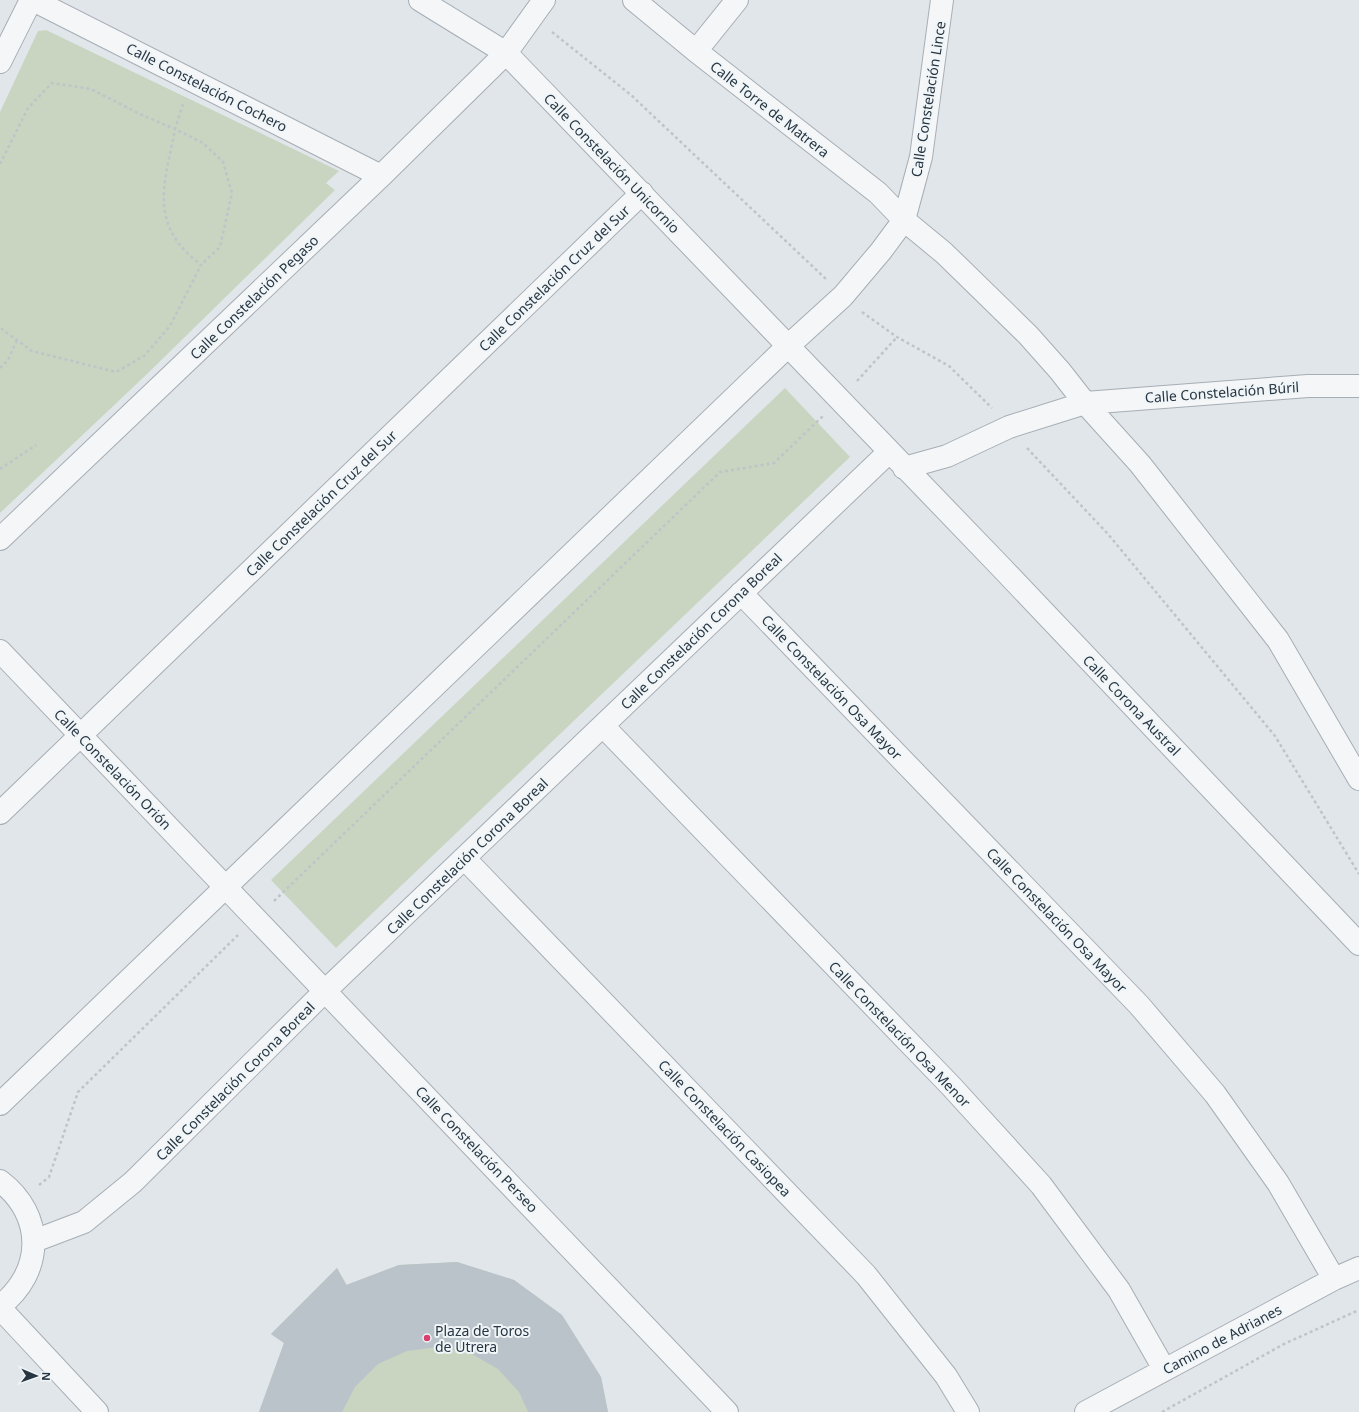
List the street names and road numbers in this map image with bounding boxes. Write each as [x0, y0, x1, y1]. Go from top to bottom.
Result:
street label: Calle Constelación Lince [906, 19, 950, 178]
street label: Calle Constelación Cochero [123, 38, 291, 136]
street label: Calle Torre de Matrera [707, 57, 833, 161]
street label: Calle Constelación Unicornio [540, 89, 684, 237]
street label: Calle Constelación Cruz del Sur [474, 200, 634, 355]
street label: Calle Constelación Pegaso [186, 231, 322, 363]
street label: Calle Constelación Búril [1144, 377, 1300, 407]
street label: Calle Constelación Cruz del Sur [241, 425, 401, 580]
street label: Calle Constelación Corona Boreal [616, 549, 786, 713]
street label: Calle Constelación Osa Mayor [758, 610, 907, 764]
street label: Calle Corona Austral [1079, 650, 1185, 760]
street label: Calle Constelación Orión [50, 704, 176, 834]
street label: Calle Constelación Corona Boreal [382, 774, 552, 938]
street label: Calle Constelación Osa Mayor [983, 843, 1132, 997]
street label: Calle Constelación Osa Menor [825, 957, 975, 1111]
street label: Calle Constelación Corona Boreal [151, 997, 319, 1165]
street label: Calle Constelación Casiopea [654, 1055, 796, 1201]
street label: Calle Constelación Perseo [412, 1082, 542, 1216]
street label: Camino de Adrianes [1159, 1299, 1285, 1378]

